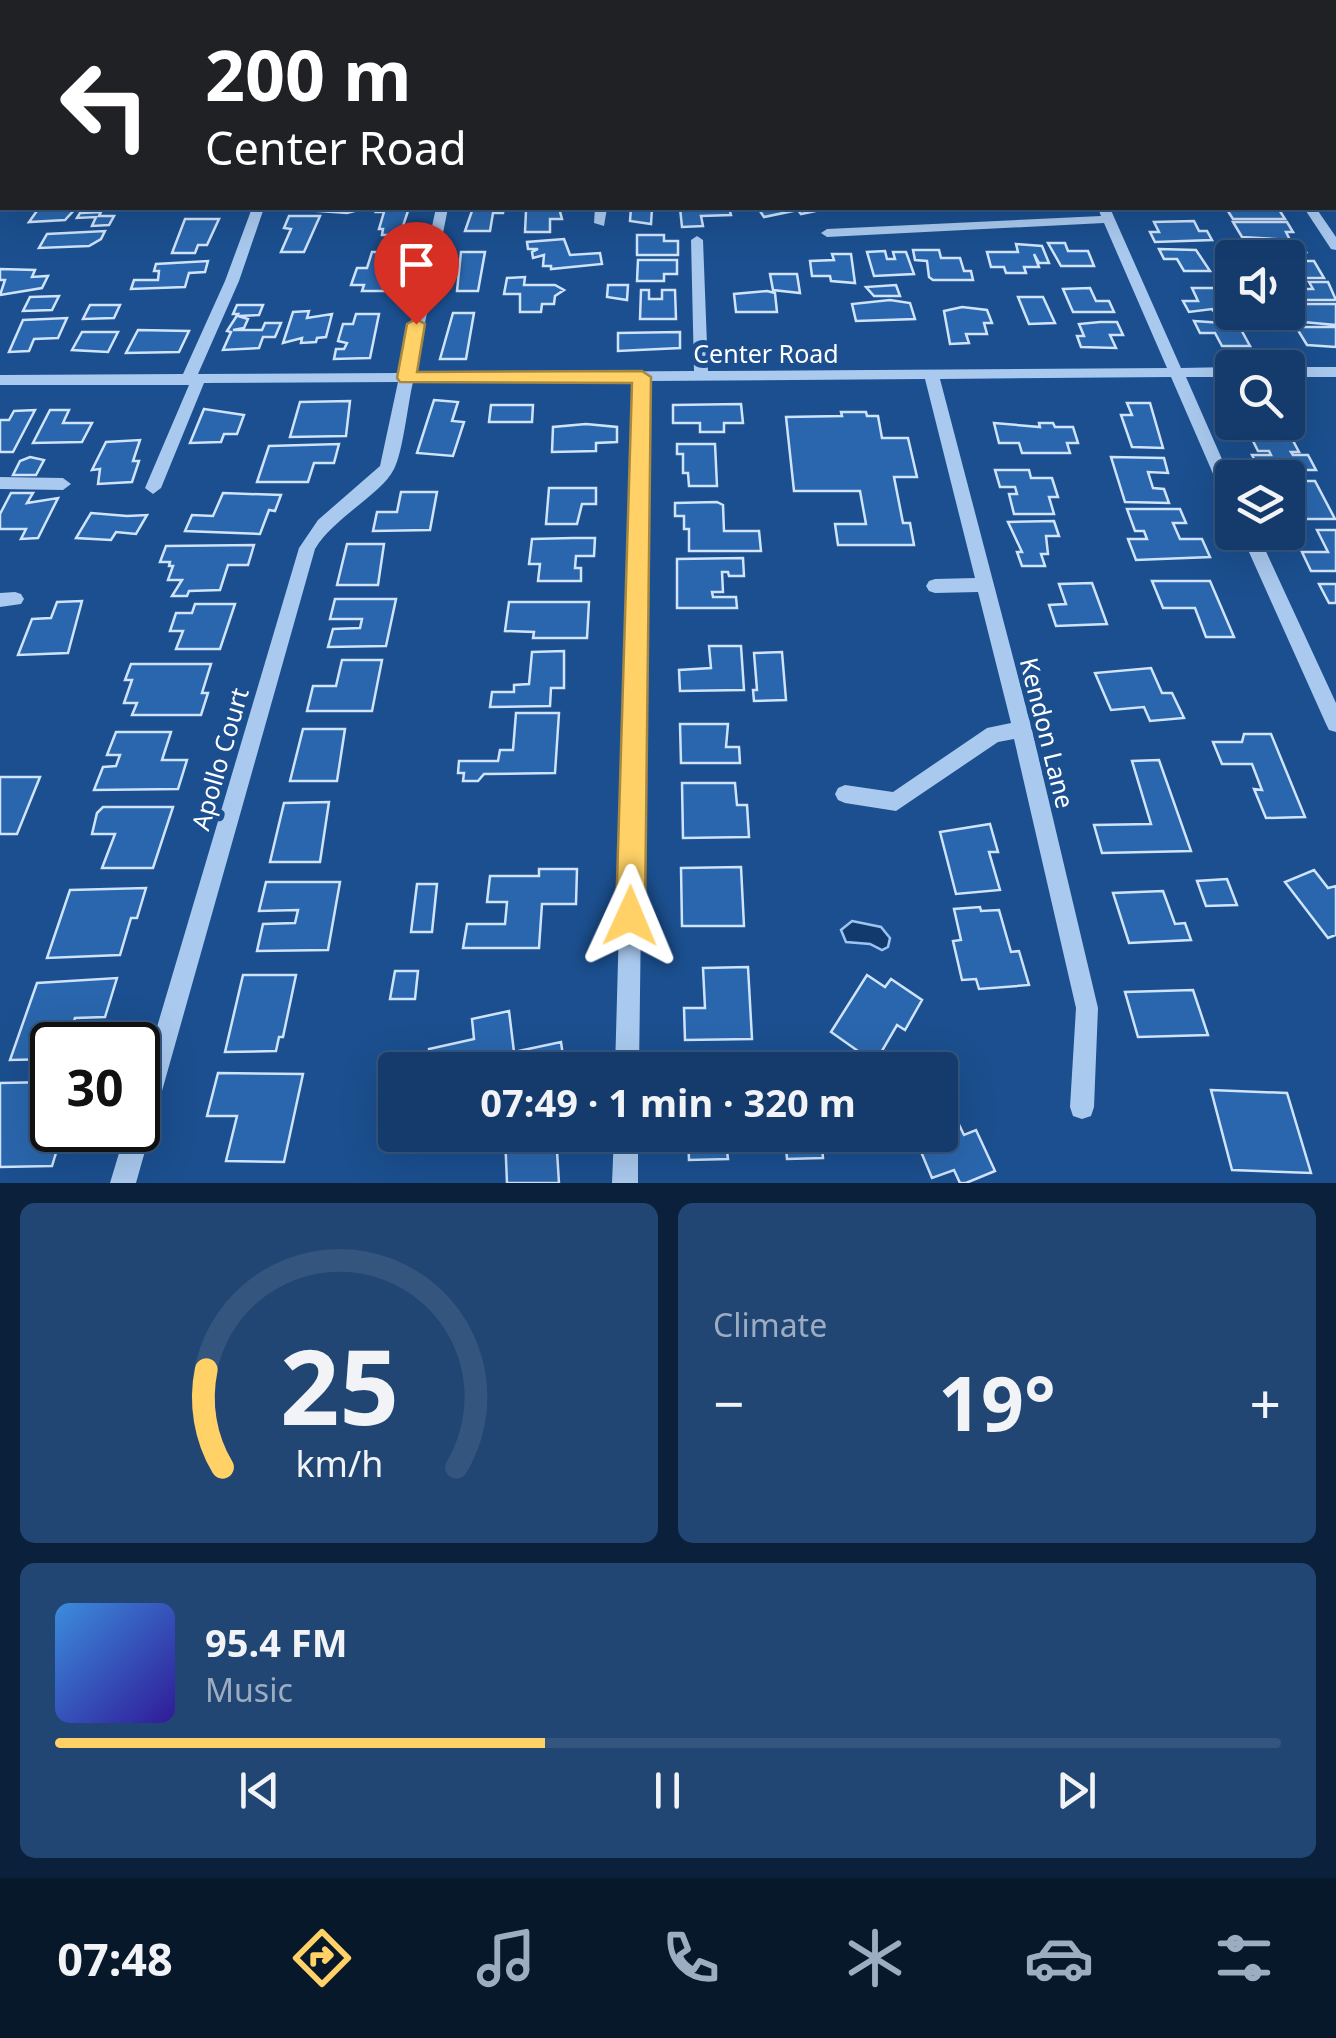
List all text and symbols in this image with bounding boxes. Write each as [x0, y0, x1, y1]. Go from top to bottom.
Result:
text: 200 m [205, 26, 412, 122]
icon: left [40, 40, 170, 170]
text: Center Road [205, 117, 467, 178]
pin [374, 222, 459, 325]
icon: arrive [389, 237, 444, 292]
map controls [1215, 240, 1305, 550]
button: sound [1215, 240, 1305, 330]
street label: Center Road [693, 336, 839, 370]
button: search [1215, 350, 1305, 440]
button: layers [1215, 460, 1305, 550]
street label: Kendon Lane [1013, 654, 1083, 812]
street label: Apollo Court [182, 684, 256, 834]
position arrow [578, 864, 682, 968]
speed limit sign: 30 [30, 1022, 160, 1152]
text: 07:49 · 1 min · 320 m [480, 1076, 856, 1128]
text: Climate [713, 1303, 827, 1346]
text: 25 [280, 1314, 398, 1455]
text: 19° [938, 1351, 1056, 1453]
text: − [713, 1365, 744, 1440]
text: + [1250, 1365, 1281, 1440]
text: km/h [295, 1439, 383, 1487]
text: 95.4 FM [205, 1616, 347, 1668]
text: Music [205, 1668, 293, 1711]
icon: previous [232, 1763, 287, 1818]
icon: pause [640, 1763, 695, 1818]
icon: next [1049, 1763, 1104, 1818]
icon: directions [287, 1923, 357, 1993]
icon: music [471, 1923, 541, 1993]
icon: phone [656, 1923, 726, 1993]
icon: climate [840, 1923, 910, 1993]
icon: car [1024, 1923, 1094, 1993]
icon: filters [1209, 1923, 1279, 1993]
text: 07:48 [57, 1928, 173, 1989]

